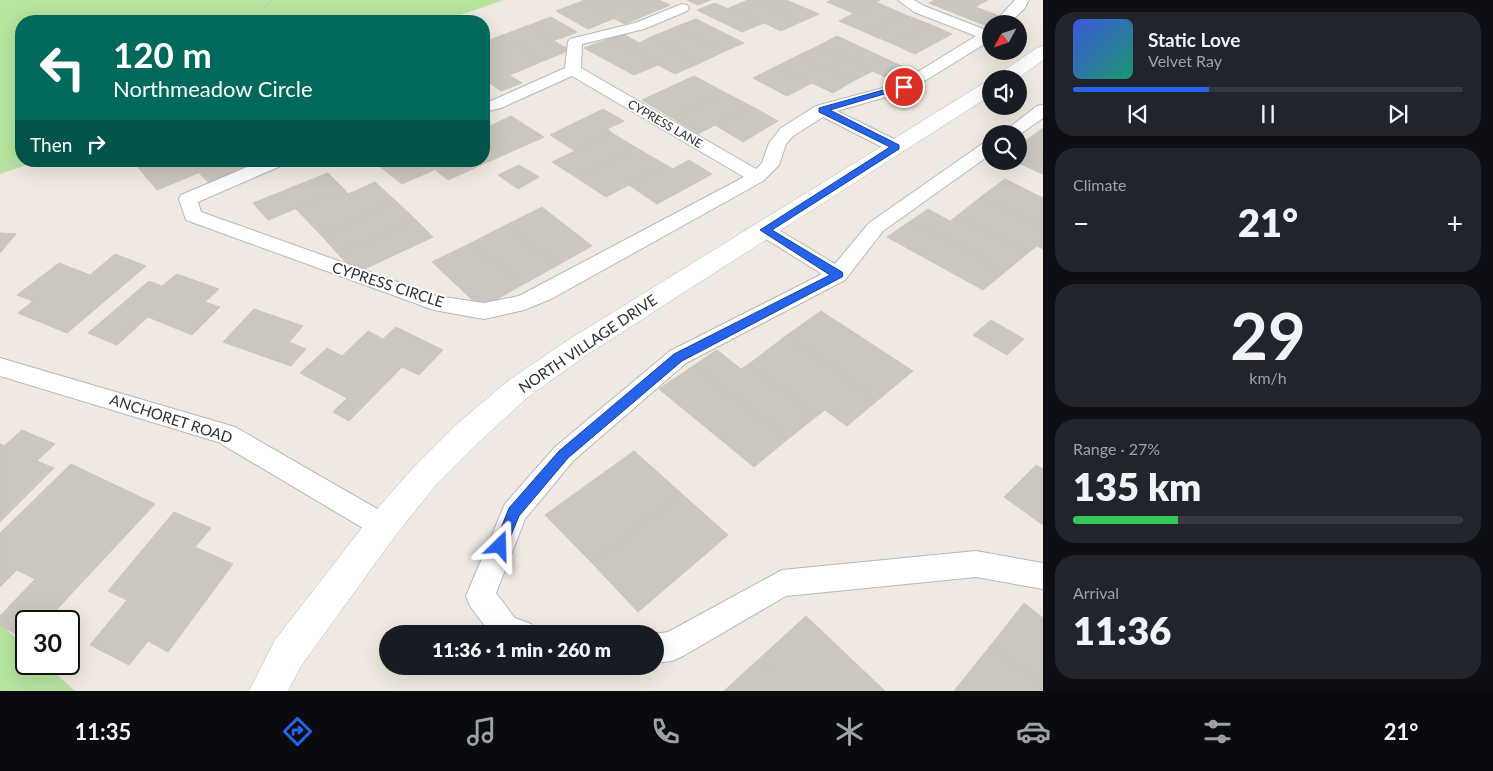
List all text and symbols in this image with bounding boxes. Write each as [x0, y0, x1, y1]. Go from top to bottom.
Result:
north arrow [982, 15, 1028, 60]
map controls [982, 15, 1027, 170]
text: Static Love [1148, 28, 1240, 51]
text: 120 m [113, 33, 212, 75]
icon: left [30, 35, 95, 100]
text: Velvet Ray [1148, 51, 1222, 70]
pin [883, 66, 925, 108]
button: sound [982, 70, 1027, 115]
icon: arrive [890, 73, 918, 101]
text: Northmeadow Circle [113, 75, 313, 102]
street label: CYPRESS LANE [625, 96, 705, 151]
icon: previous [1124, 100, 1152, 128]
icon: pause [1254, 100, 1282, 128]
icon: next [1384, 100, 1412, 128]
button: search [982, 125, 1027, 170]
icon: right [82, 130, 110, 158]
text: Then [30, 133, 72, 156]
text: Climate [1073, 175, 1126, 194]
text: 21° [1238, 199, 1298, 245]
text: − [1073, 206, 1089, 240]
text: + [1447, 206, 1463, 240]
street label: CYPRESS CIRCLE [330, 257, 446, 311]
street label: NORTH VILLAGE DRIVE [515, 290, 660, 396]
text: 29 [1230, 296, 1306, 374]
text: km/h [1249, 368, 1287, 387]
street label: ANCHORET ROAD [108, 390, 235, 446]
text: Range · 27% [1073, 439, 1160, 458]
text: 135 km [1073, 463, 1201, 509]
position arrow [473, 519, 525, 571]
text: Arrival [1073, 583, 1119, 602]
text: 11:36 [1073, 607, 1171, 653]
speed limit sign: 30 [15, 610, 80, 675]
text: 11:36 · 1 min · 260 m [432, 638, 611, 661]
icon: directions [280, 714, 315, 749]
icon: music [464, 714, 499, 749]
icon: phone [648, 714, 683, 749]
icon: climate [832, 714, 867, 749]
icon: car [1016, 714, 1051, 749]
icon: filters [1200, 714, 1235, 749]
text: 11:35 [74, 718, 131, 745]
text: 21° [1384, 718, 1418, 745]

